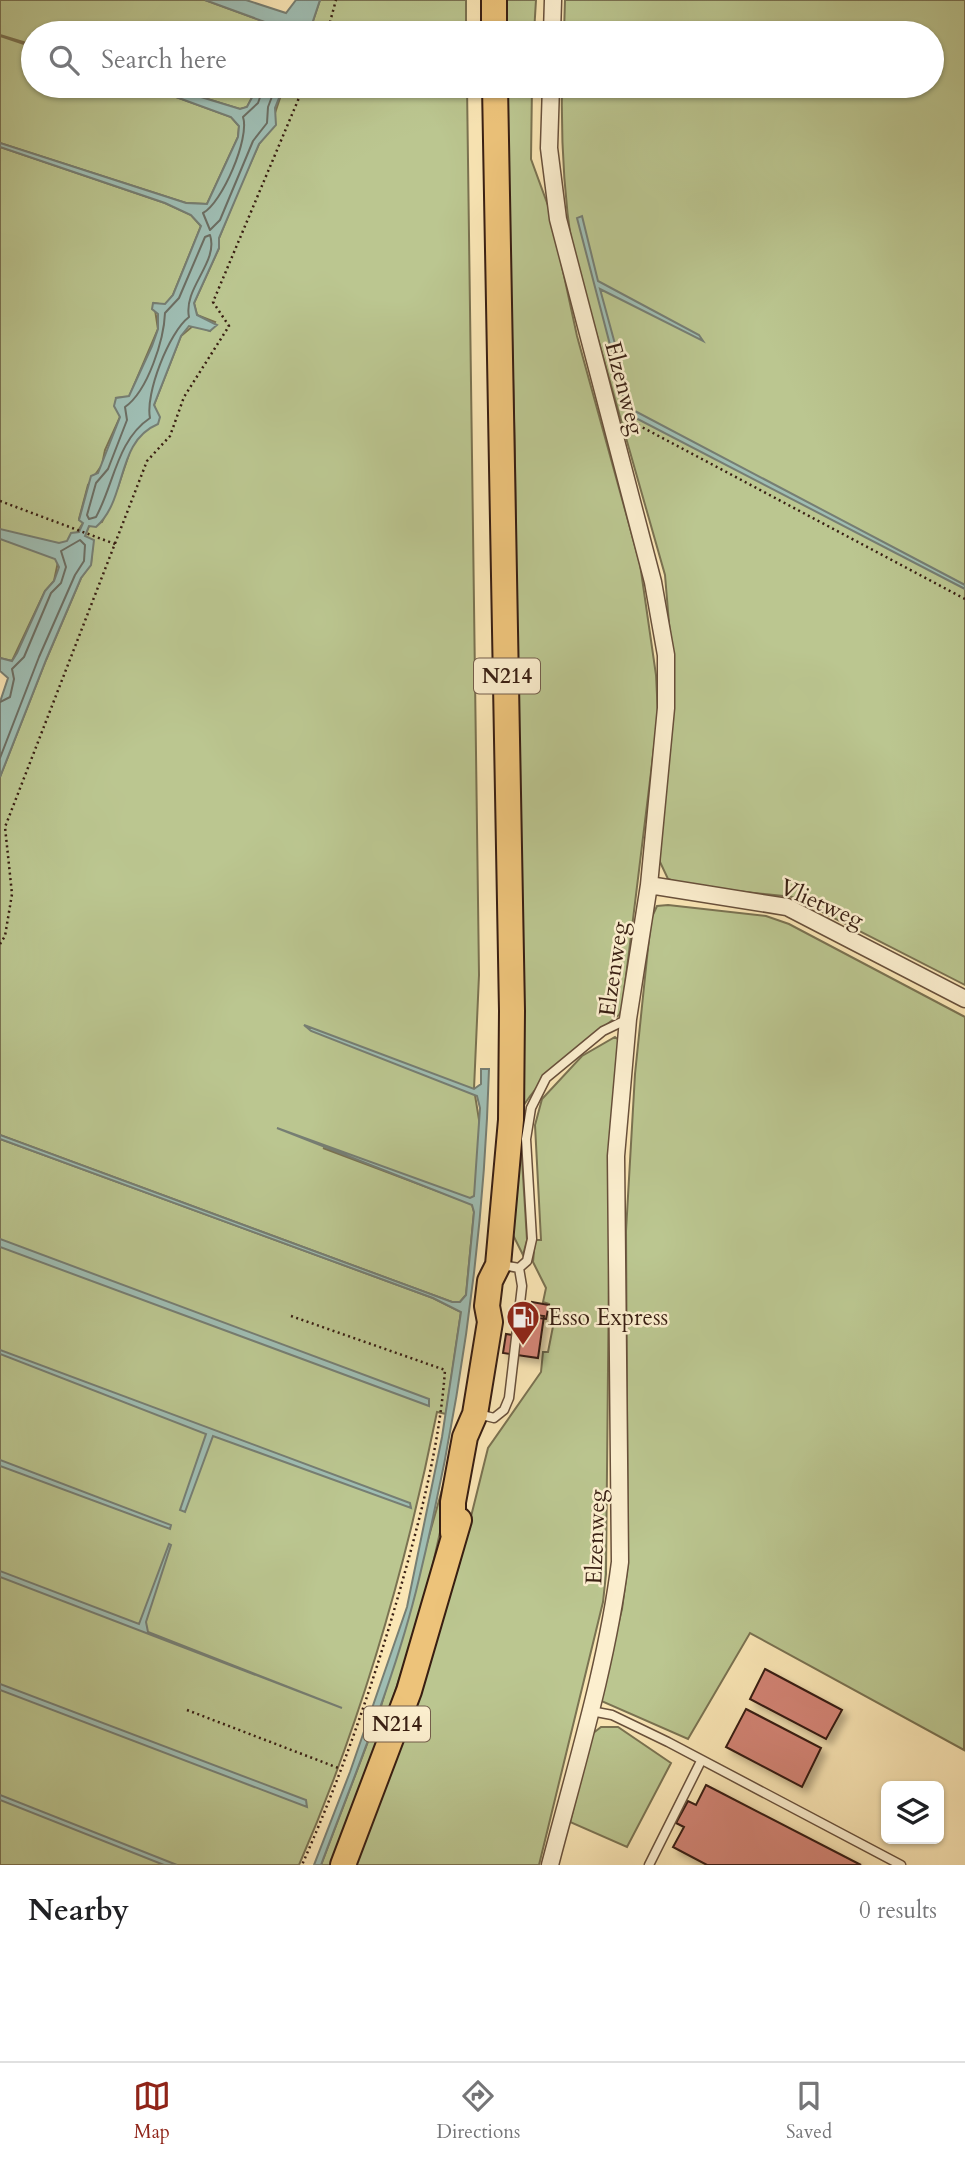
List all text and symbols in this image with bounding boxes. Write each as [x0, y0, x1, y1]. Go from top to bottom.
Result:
search box [21, 21, 944, 98]
icon: search [45, 41, 83, 79]
text: Search here [101, 42, 227, 77]
street label: Elzenweg [597, 338, 652, 438]
road number: N214 [474, 658, 540, 694]
street label: Vlietweg [775, 871, 869, 936]
street label: Elzenweg [591, 919, 636, 1019]
fuel station icon: Esso Express [504, 1298, 542, 1347]
place label: Esso Express [548, 1302, 668, 1333]
street label: Elzenweg [578, 1489, 613, 1585]
road number: N214 [364, 1706, 430, 1742]
map controls [881, 1781, 944, 1844]
button: layers [881, 1781, 944, 1844]
text: Nearby [28, 1890, 129, 1931]
text: 0 results [859, 1895, 937, 1926]
tab: Map [133, 2077, 171, 2145]
tab: Directions [437, 2077, 520, 2145]
tab: Saved [786, 2077, 832, 2145]

